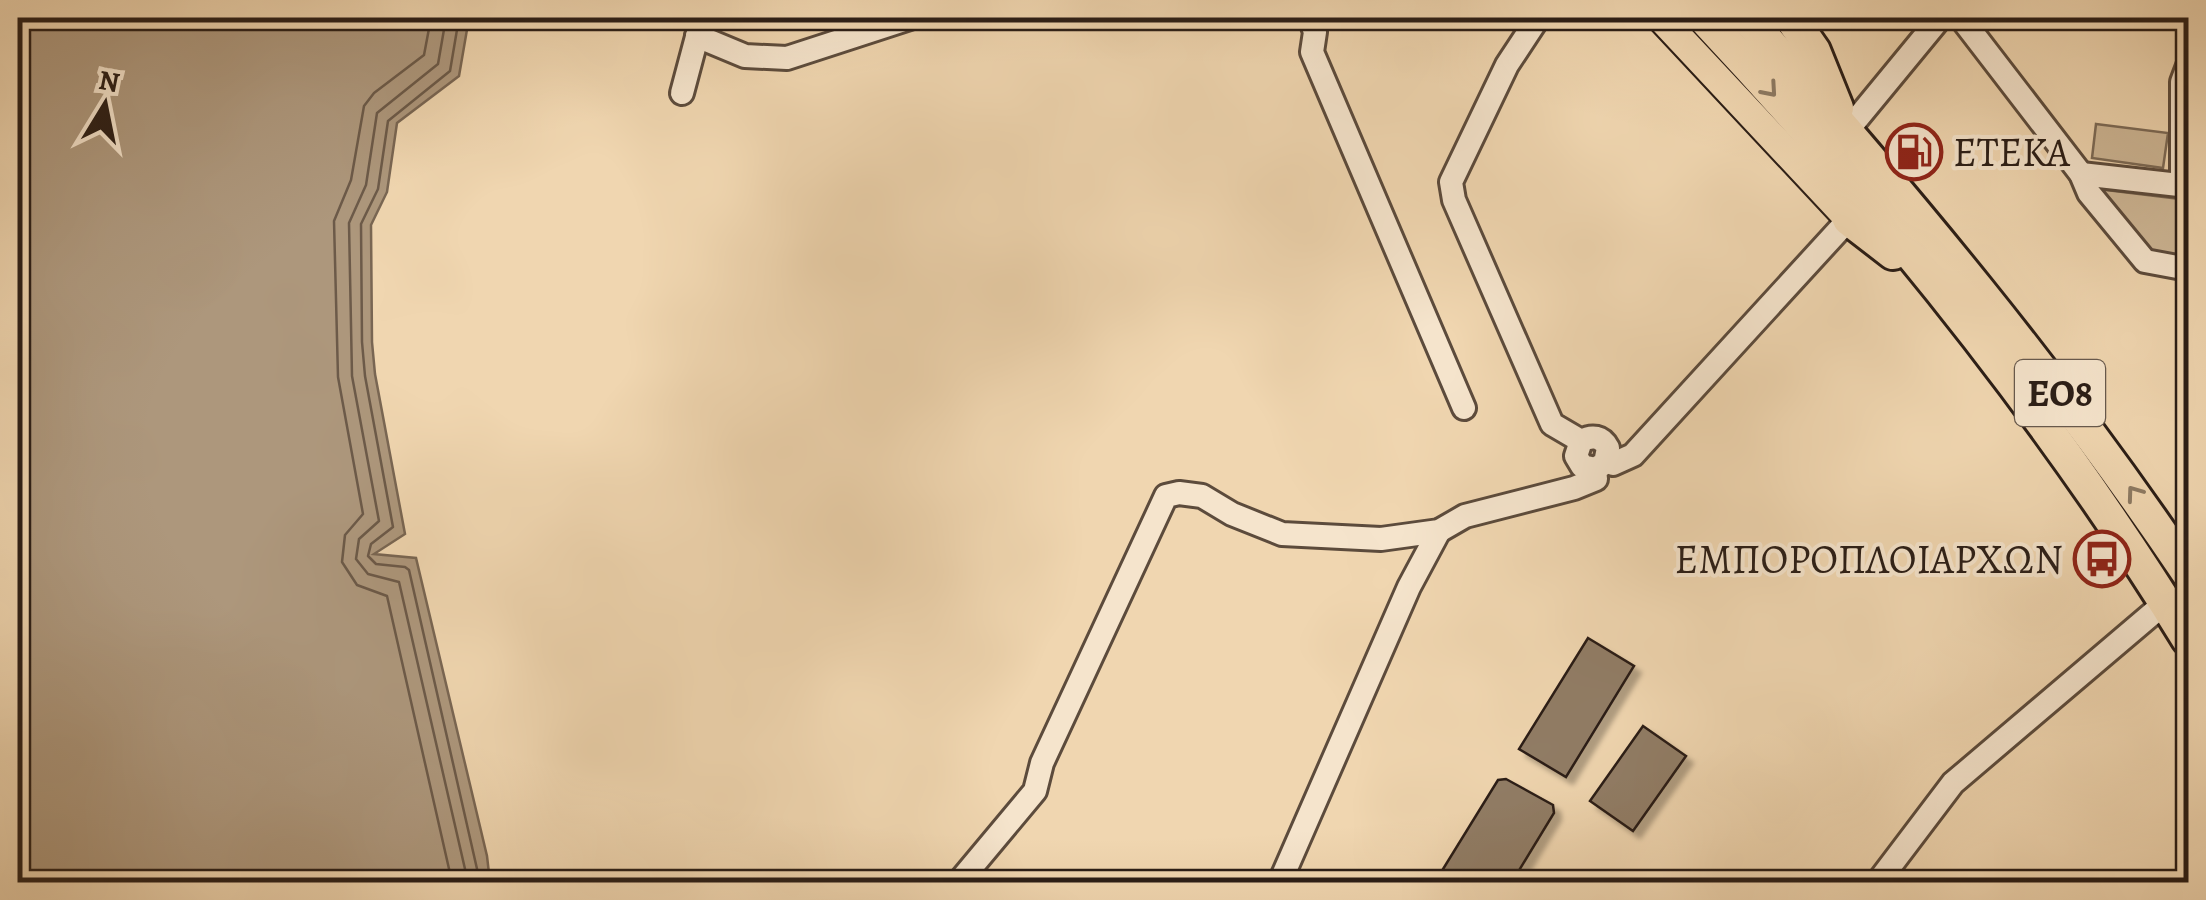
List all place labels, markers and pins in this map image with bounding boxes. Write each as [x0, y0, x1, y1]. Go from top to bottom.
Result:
fuel station icon: ΕΤΕΚΑ [1884, 122, 1944, 182]
place label: ΕΤΕΚΑ [1953, 125, 2071, 180]
bus stop icon: ΕΜΠΟΡΟΠΛΟΙΑΡΧΩΝ [2072, 529, 2132, 589]
place label: ΕΜΠΟΡΟΠΛΟΙΑΡΧΩΝ [1675, 532, 2063, 587]

